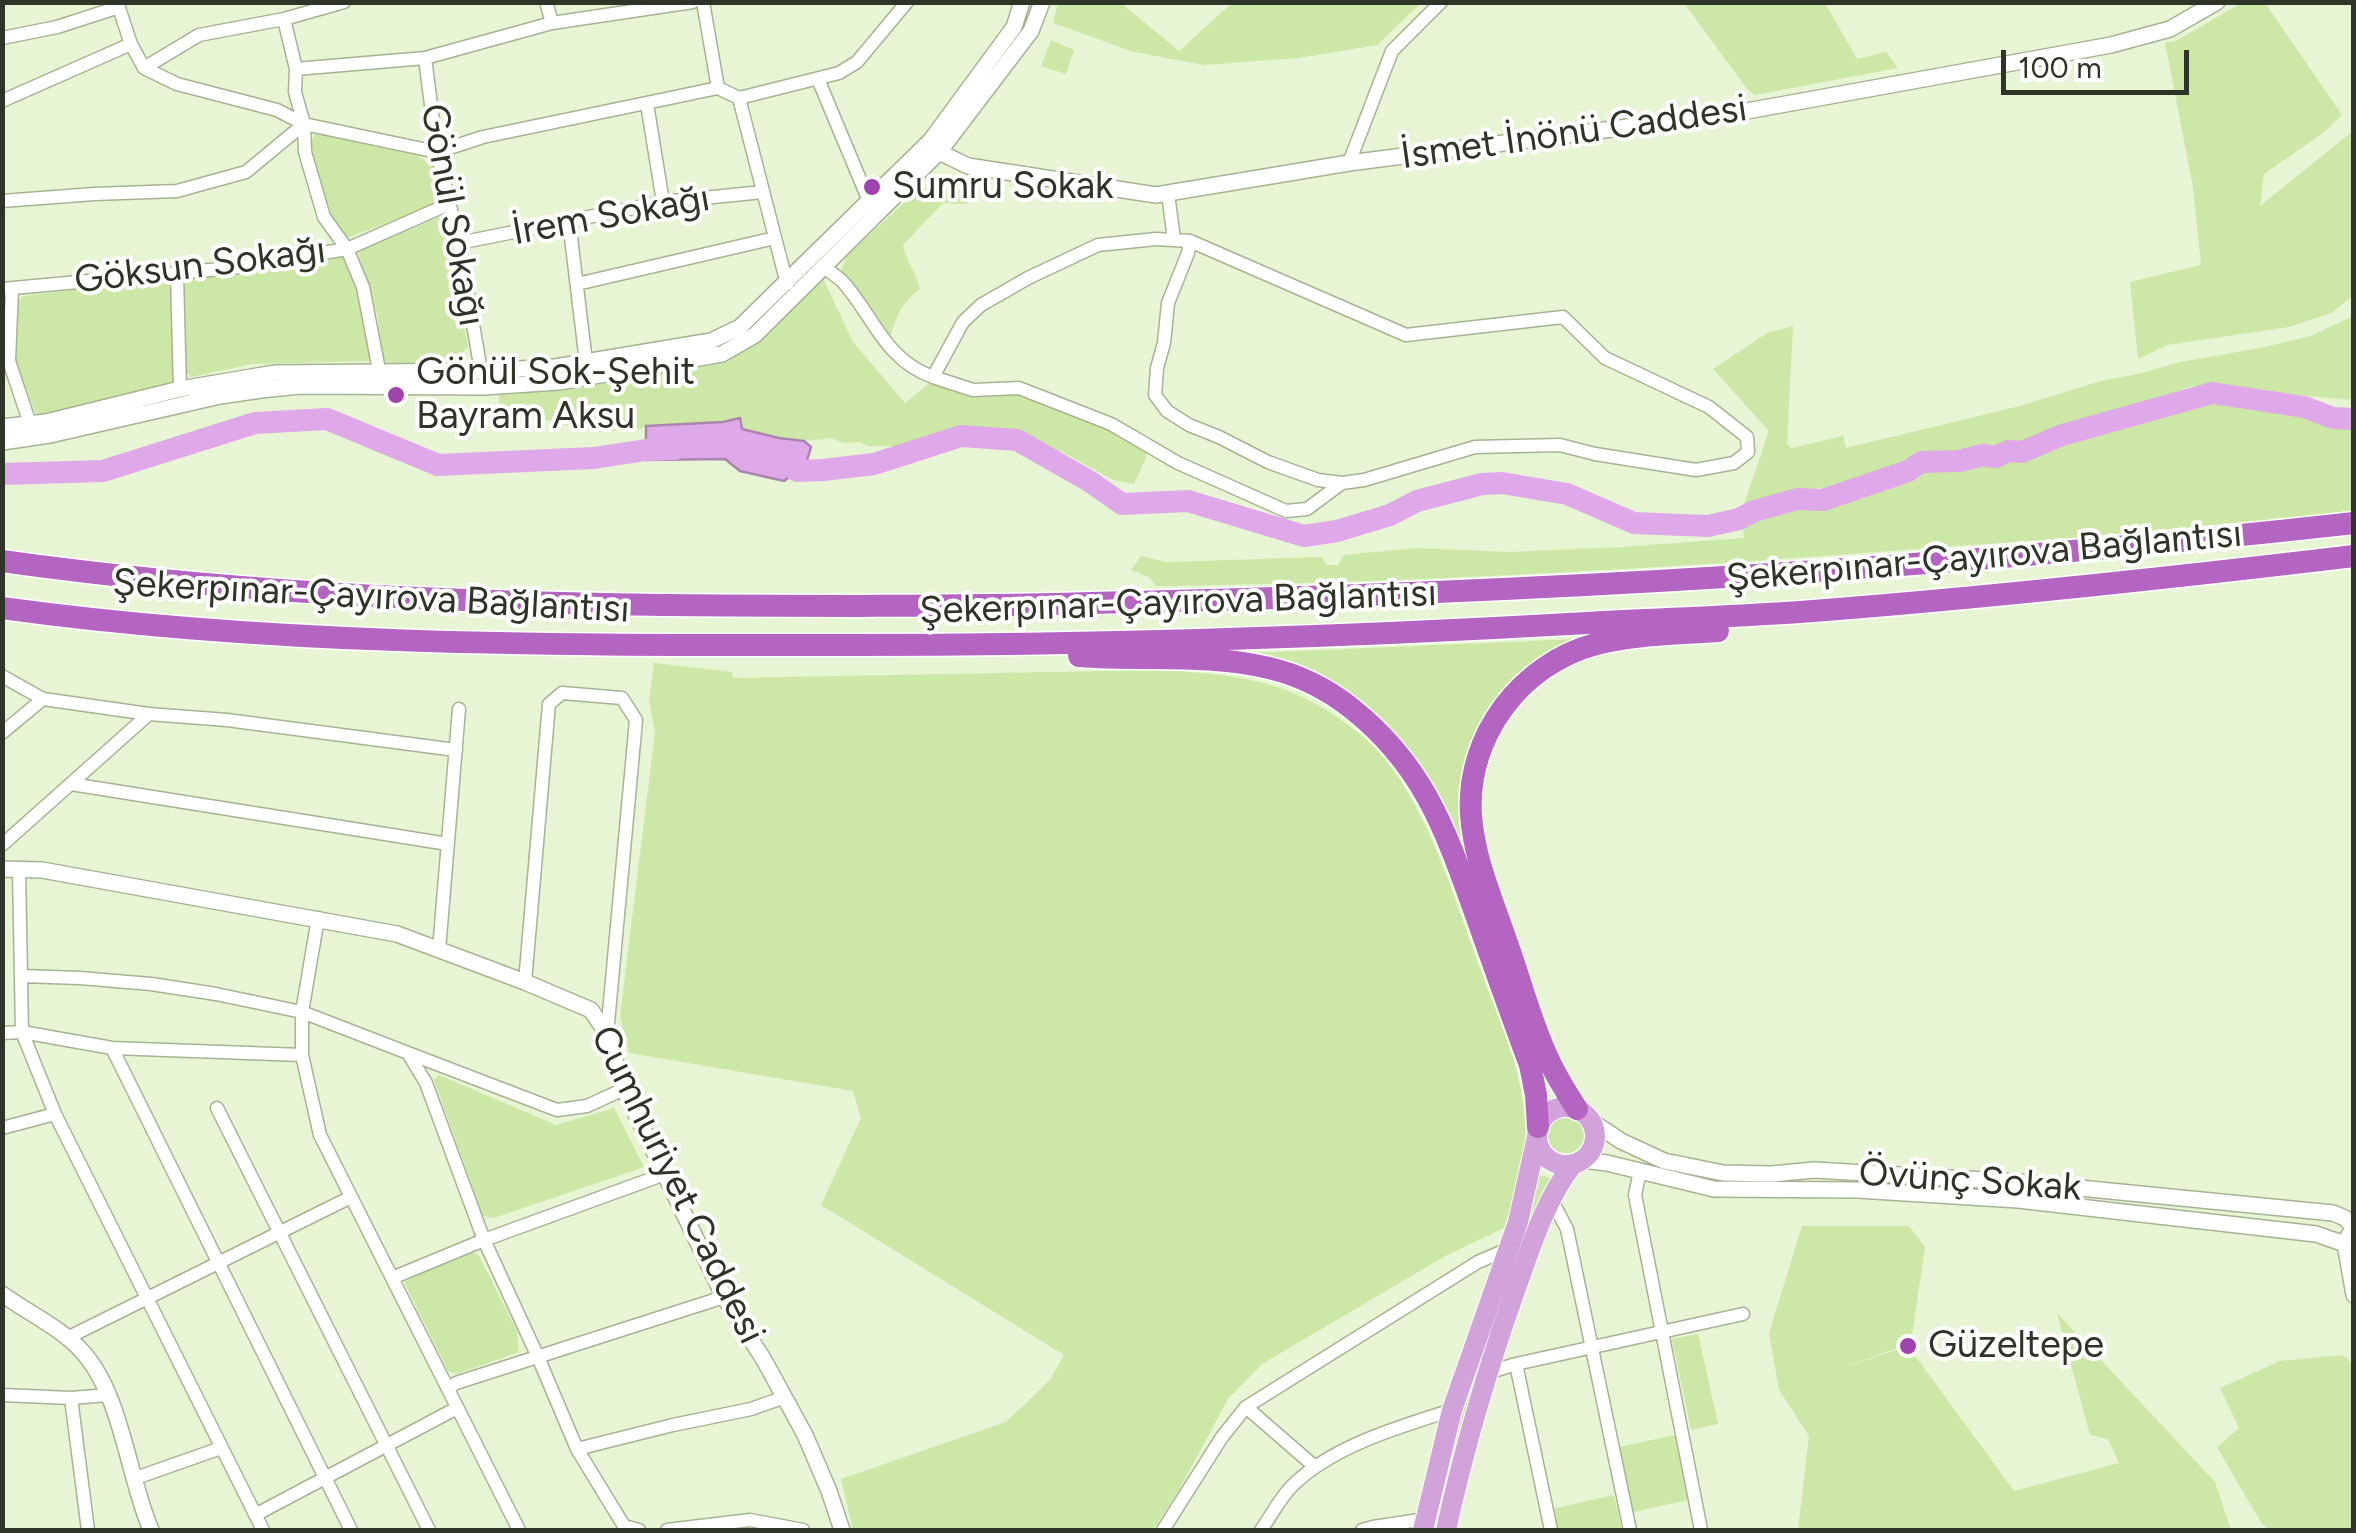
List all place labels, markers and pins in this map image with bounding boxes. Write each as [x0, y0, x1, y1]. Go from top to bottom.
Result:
place label: Sumru Sokak [892, 164, 1114, 210]
marker: Sumru Sokak [861, 176, 883, 198]
place label: Gönül Sok-Şehit Bayram Aksu [416, 350, 695, 439]
marker: Gönül Sok-Şehit Bayram Aksu [385, 384, 407, 406]
place label: Güzeltepe [1928, 1323, 2104, 1369]
marker: Güzeltepe [1897, 1335, 1919, 1357]

